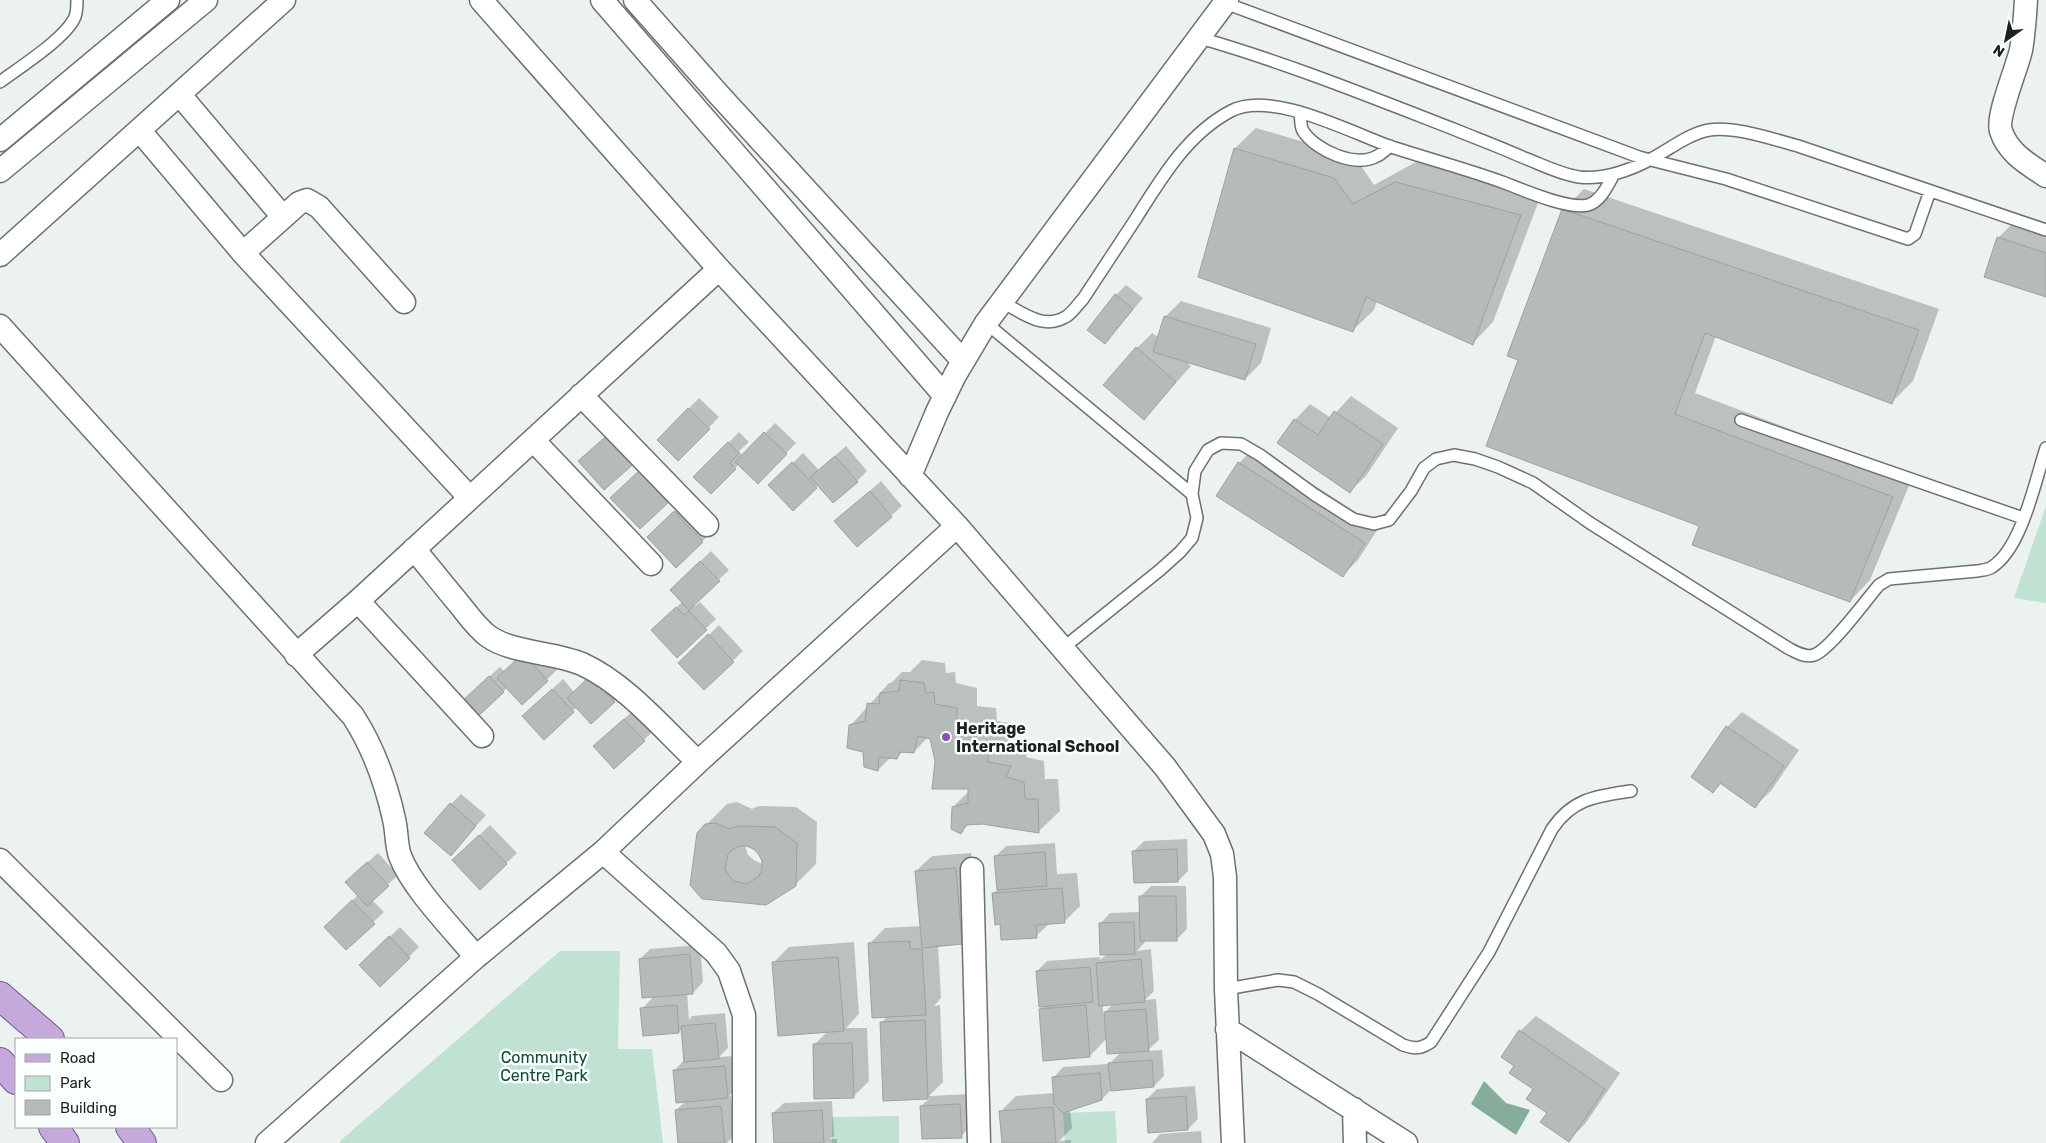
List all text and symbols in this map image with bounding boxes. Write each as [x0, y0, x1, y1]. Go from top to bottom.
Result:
north arrow [1981, 15, 2031, 65]
text: N [1990, 41, 2008, 60]
place label: Heritage International School [956, 719, 1119, 756]
marker: Heritage International School [940, 731, 952, 743]
legend [15, 1038, 178, 1128]
park label: Community Centre Park [500, 1048, 589, 1085]
text: Road [60, 1049, 96, 1067]
text: Park [60, 1074, 91, 1092]
text: Building [60, 1099, 117, 1117]

